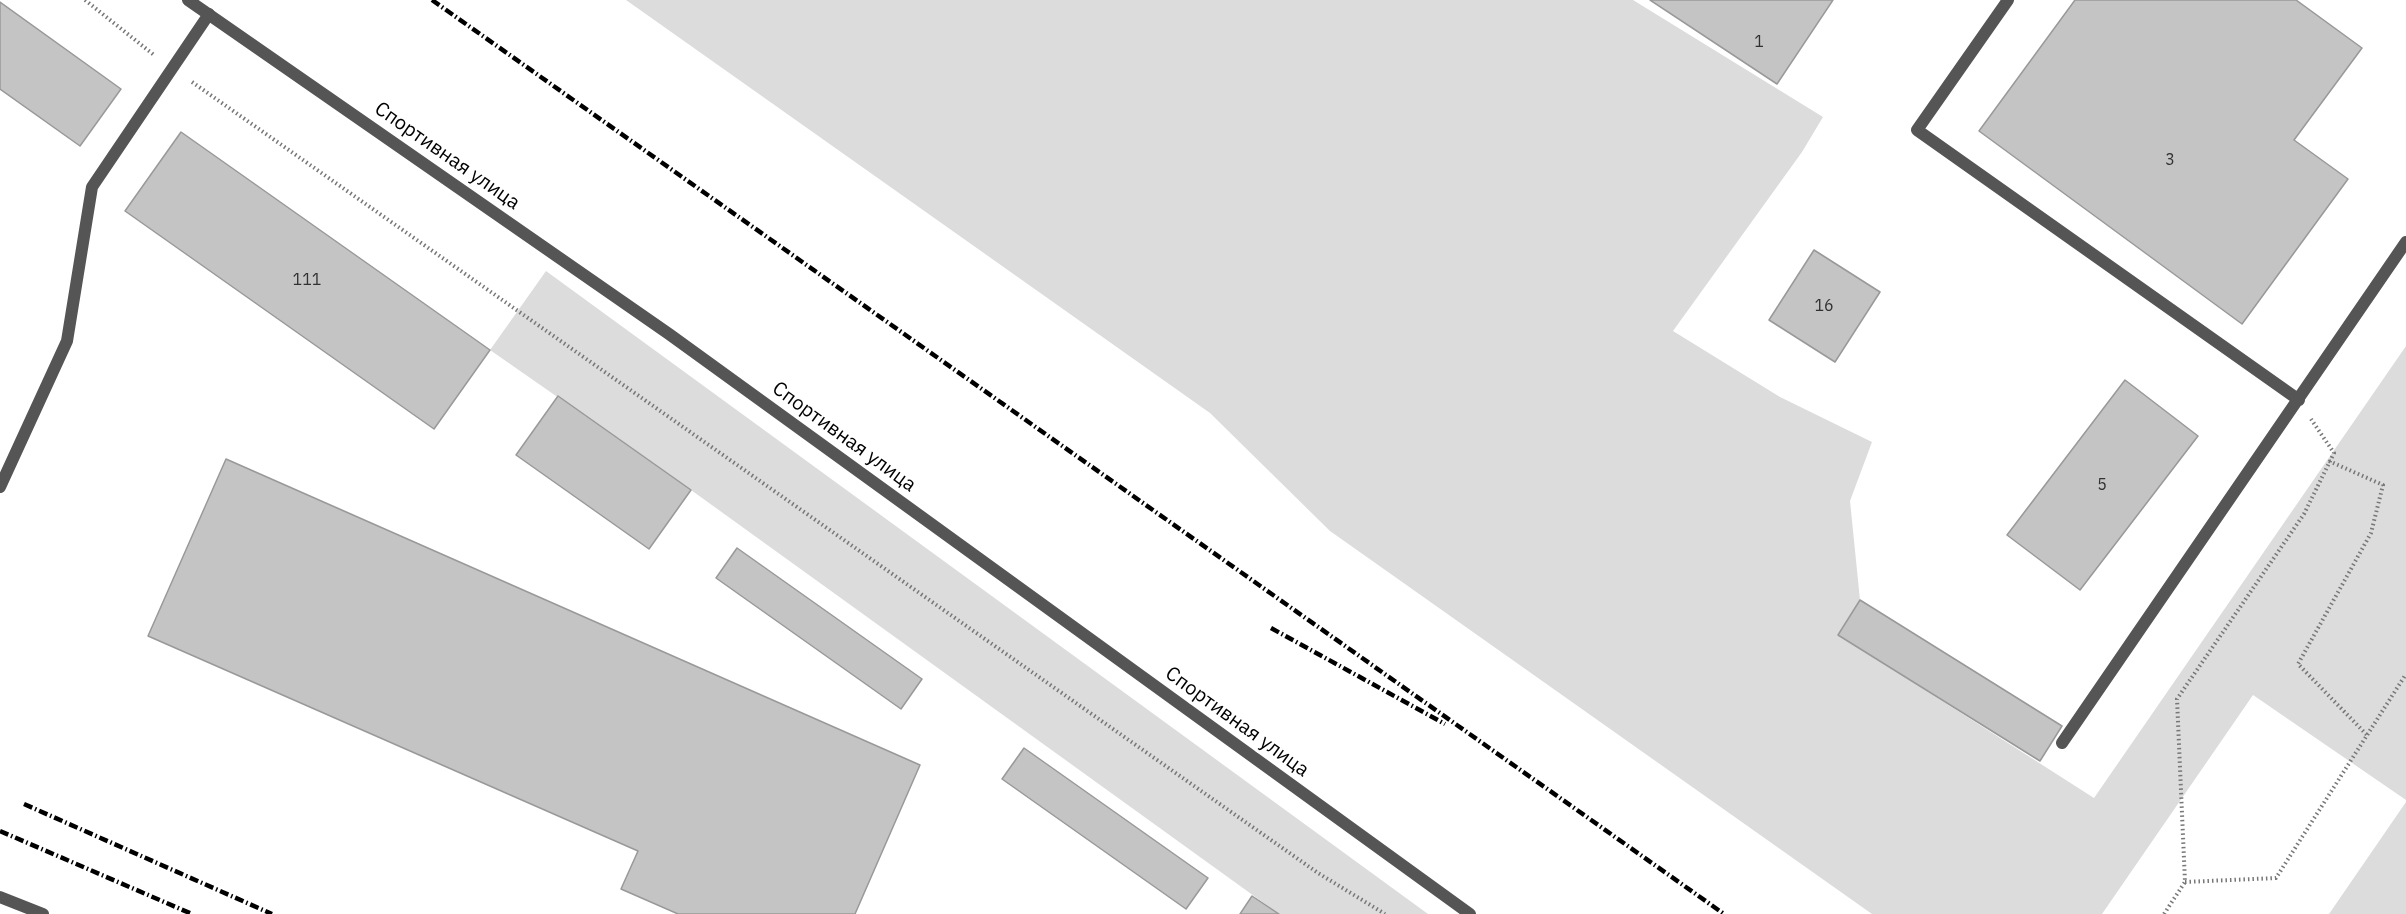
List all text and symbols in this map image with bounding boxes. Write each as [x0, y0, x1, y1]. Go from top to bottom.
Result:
house number: 1 [1754, 32, 1764, 52]
street label: Спортивная улица [370, 97, 524, 215]
house number: 3 [2165, 150, 2175, 170]
house number: 111 [293, 270, 321, 290]
house number: 16 [1814, 296, 1834, 316]
street label: Спортивная улица [767, 377, 921, 497]
house number: 5 [2097, 475, 2107, 495]
street label: Спортивная улица [1160, 662, 1314, 782]

